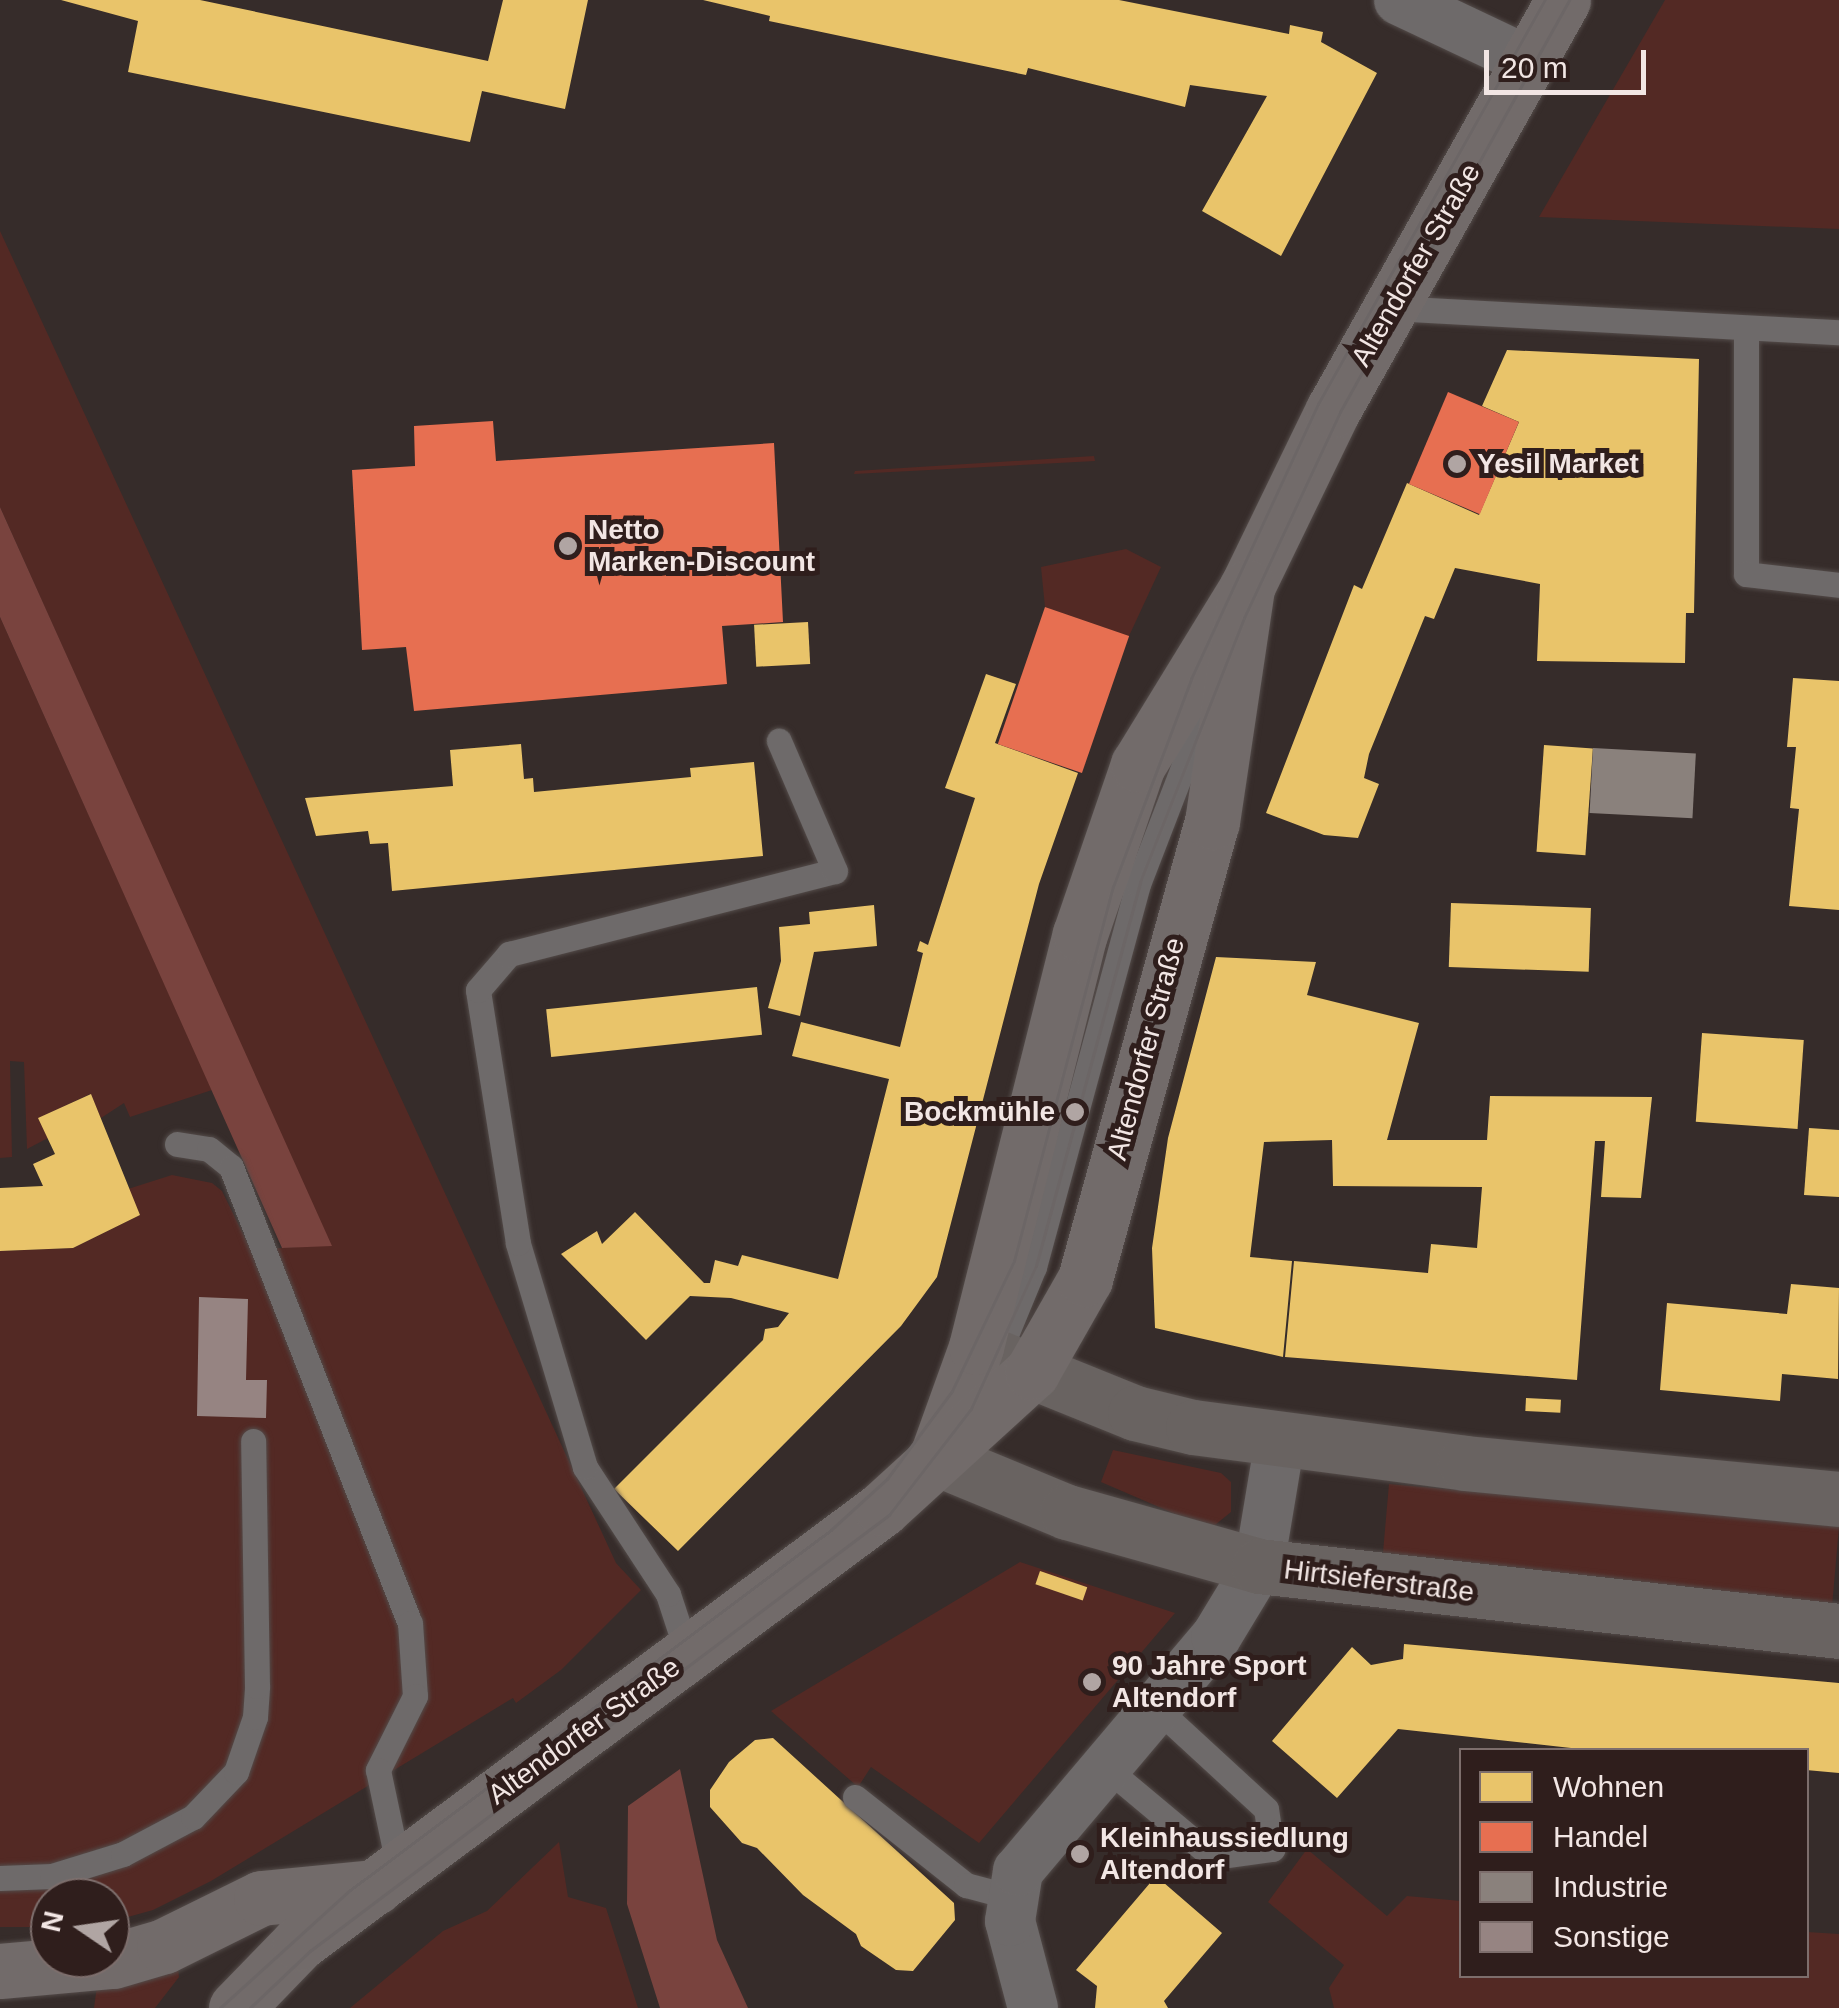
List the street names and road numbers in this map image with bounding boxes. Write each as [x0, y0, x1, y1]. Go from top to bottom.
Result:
street label: Altendorfer Straße [1344, 158, 1488, 372]
street label: Altendorfer Straße [1100, 934, 1192, 1164]
street label: Hirtsieferstraße [1282, 1553, 1476, 1609]
street label: Altendorfer Straße [482, 1650, 686, 1812]

